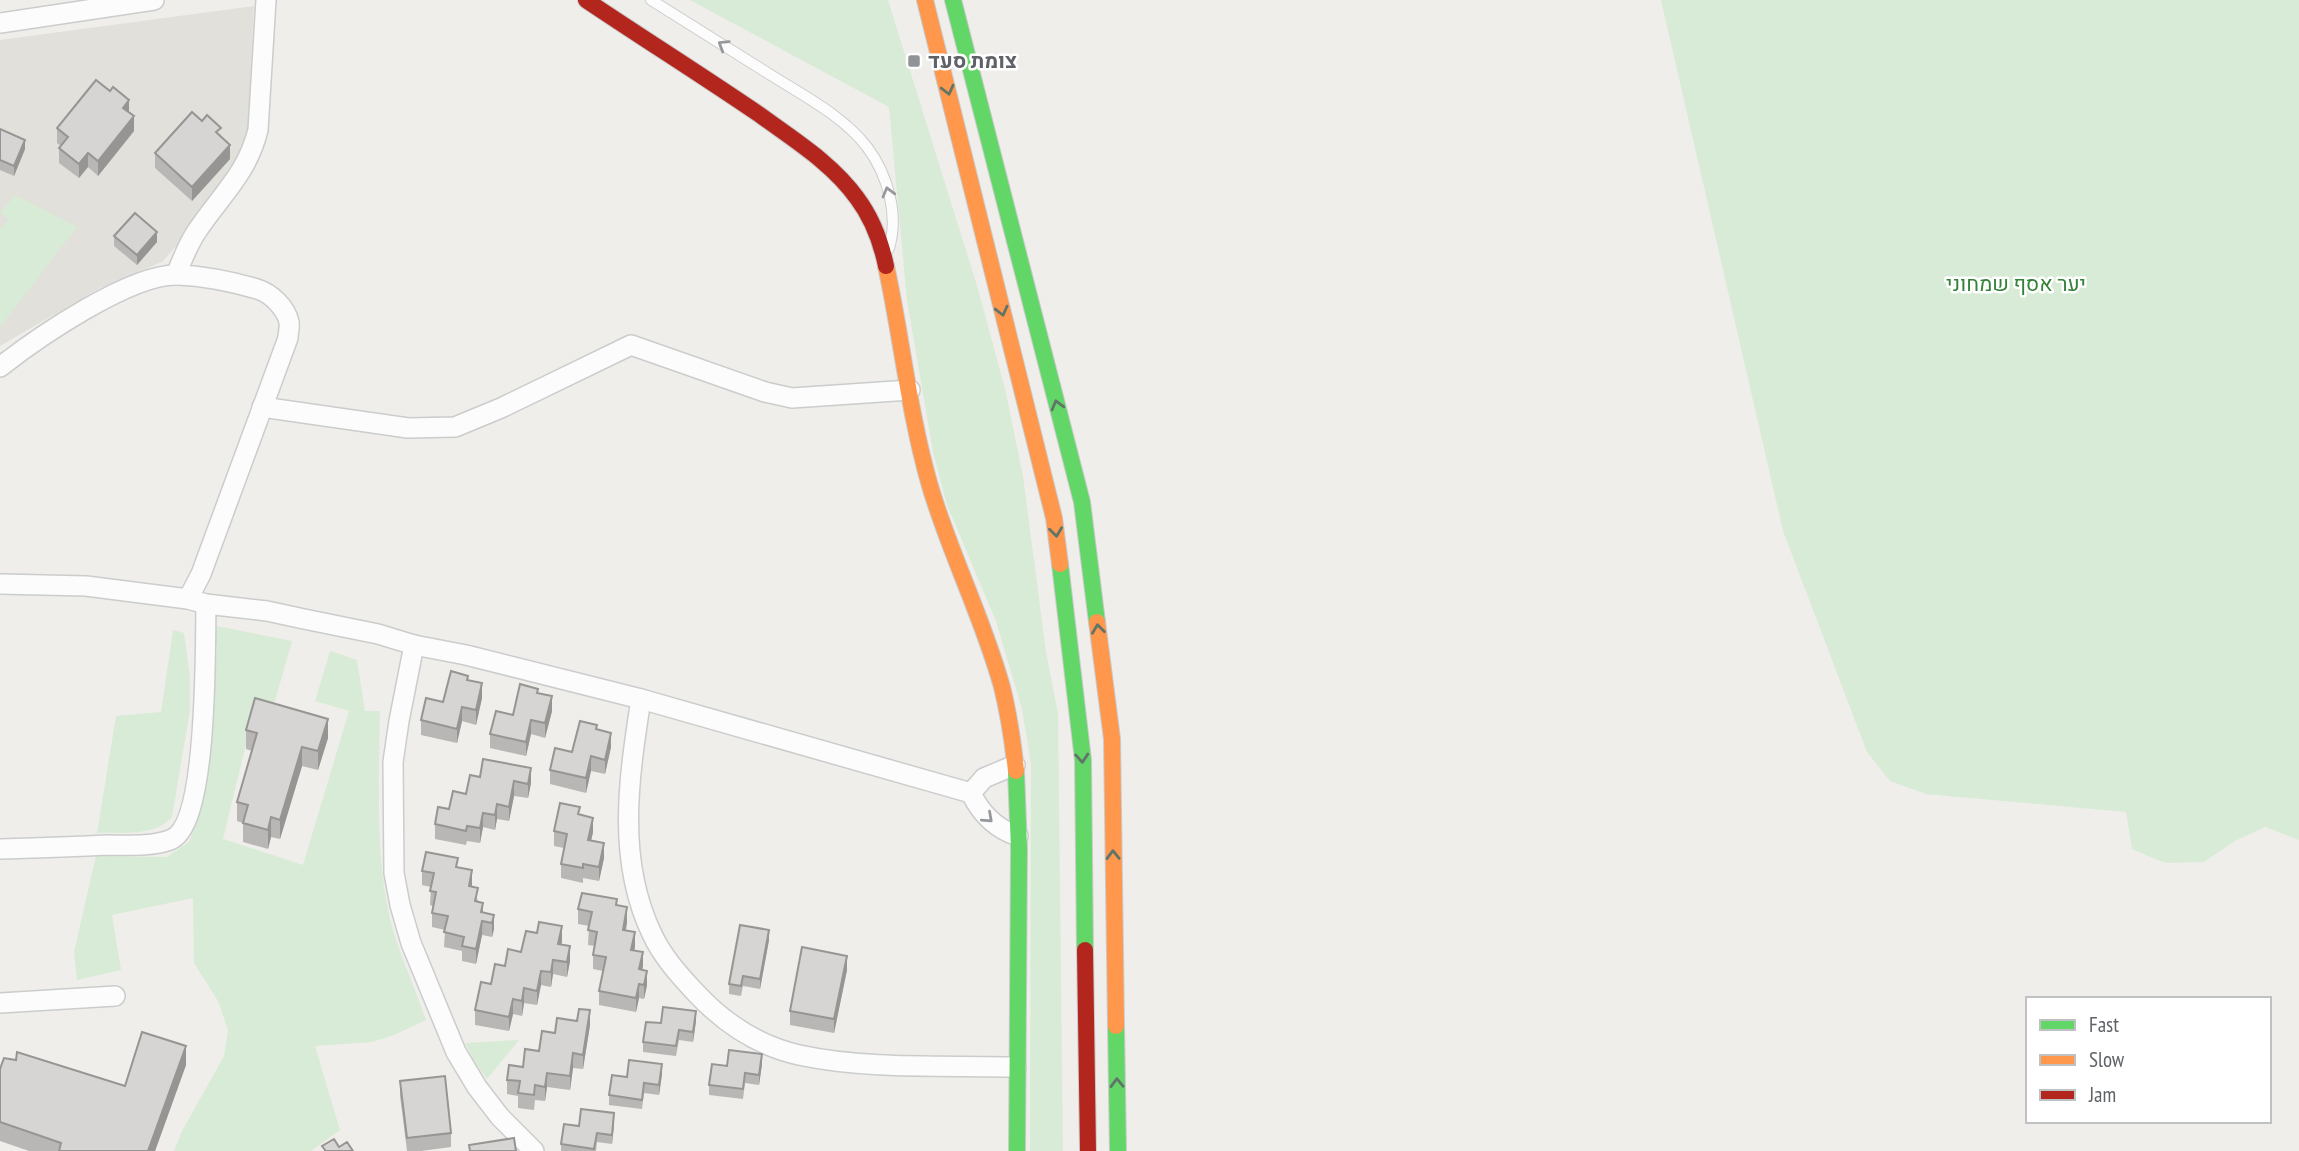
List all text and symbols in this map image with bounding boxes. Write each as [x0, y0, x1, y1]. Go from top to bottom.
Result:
one-way arrow [717, 40, 730, 53]
place label: צומת סעד [928, 47, 1017, 74]
marker: צומת סעד [906, 53, 922, 69]
one-way arrow [940, 84, 954, 96]
one-way arrow [882, 186, 896, 198]
park label: יער אסף שמחוני [1946, 270, 2086, 297]
one-way arrow [994, 305, 1008, 317]
one-way arrow [1051, 400, 1065, 412]
one-way arrow [1048, 526, 1063, 538]
one-way arrow [1090, 623, 1105, 635]
one-way arrow [1074, 752, 1089, 763]
one-way arrow [980, 809, 993, 822]
one-way arrow [1106, 850, 1121, 861]
legend [2026, 997, 2271, 1123]
text: Fast [2089, 1011, 2119, 1038]
text: Slow [2089, 1046, 2125, 1073]
one-way arrow [1109, 1077, 1125, 1088]
text: Jam [2088, 1081, 2116, 1108]

